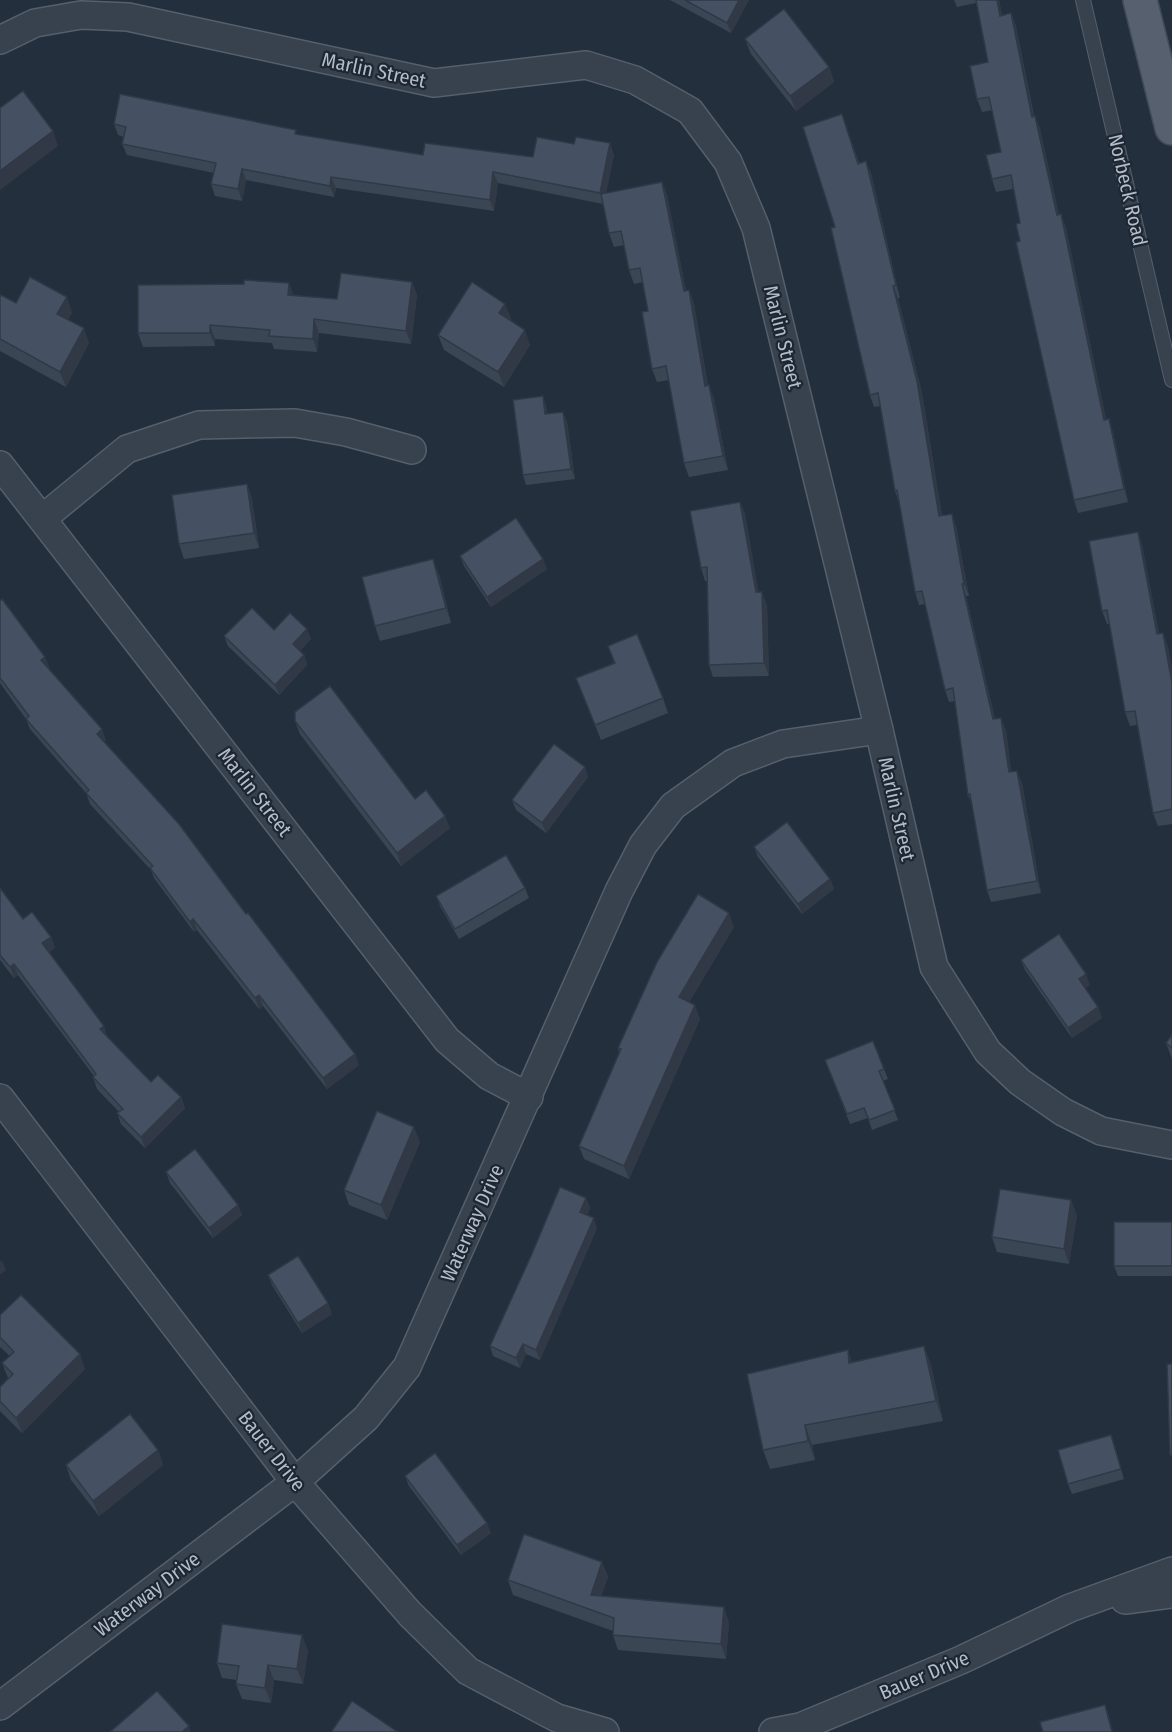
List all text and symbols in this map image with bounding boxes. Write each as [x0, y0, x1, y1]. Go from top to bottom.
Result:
street label: Marlin Street [320, 47, 429, 93]
street label: Norbeck Road [1103, 132, 1153, 248]
street label: Marlin Street [759, 283, 808, 392]
street label: Marlin Street [213, 743, 297, 841]
street label: Marlin Street [873, 755, 921, 864]
street label: Waterway Drive [435, 1161, 509, 1285]
street label: Bauer Drive [233, 1406, 311, 1496]
street label: Waterway Drive [90, 1547, 204, 1641]
street label: Bauer Drive [876, 1645, 972, 1705]

